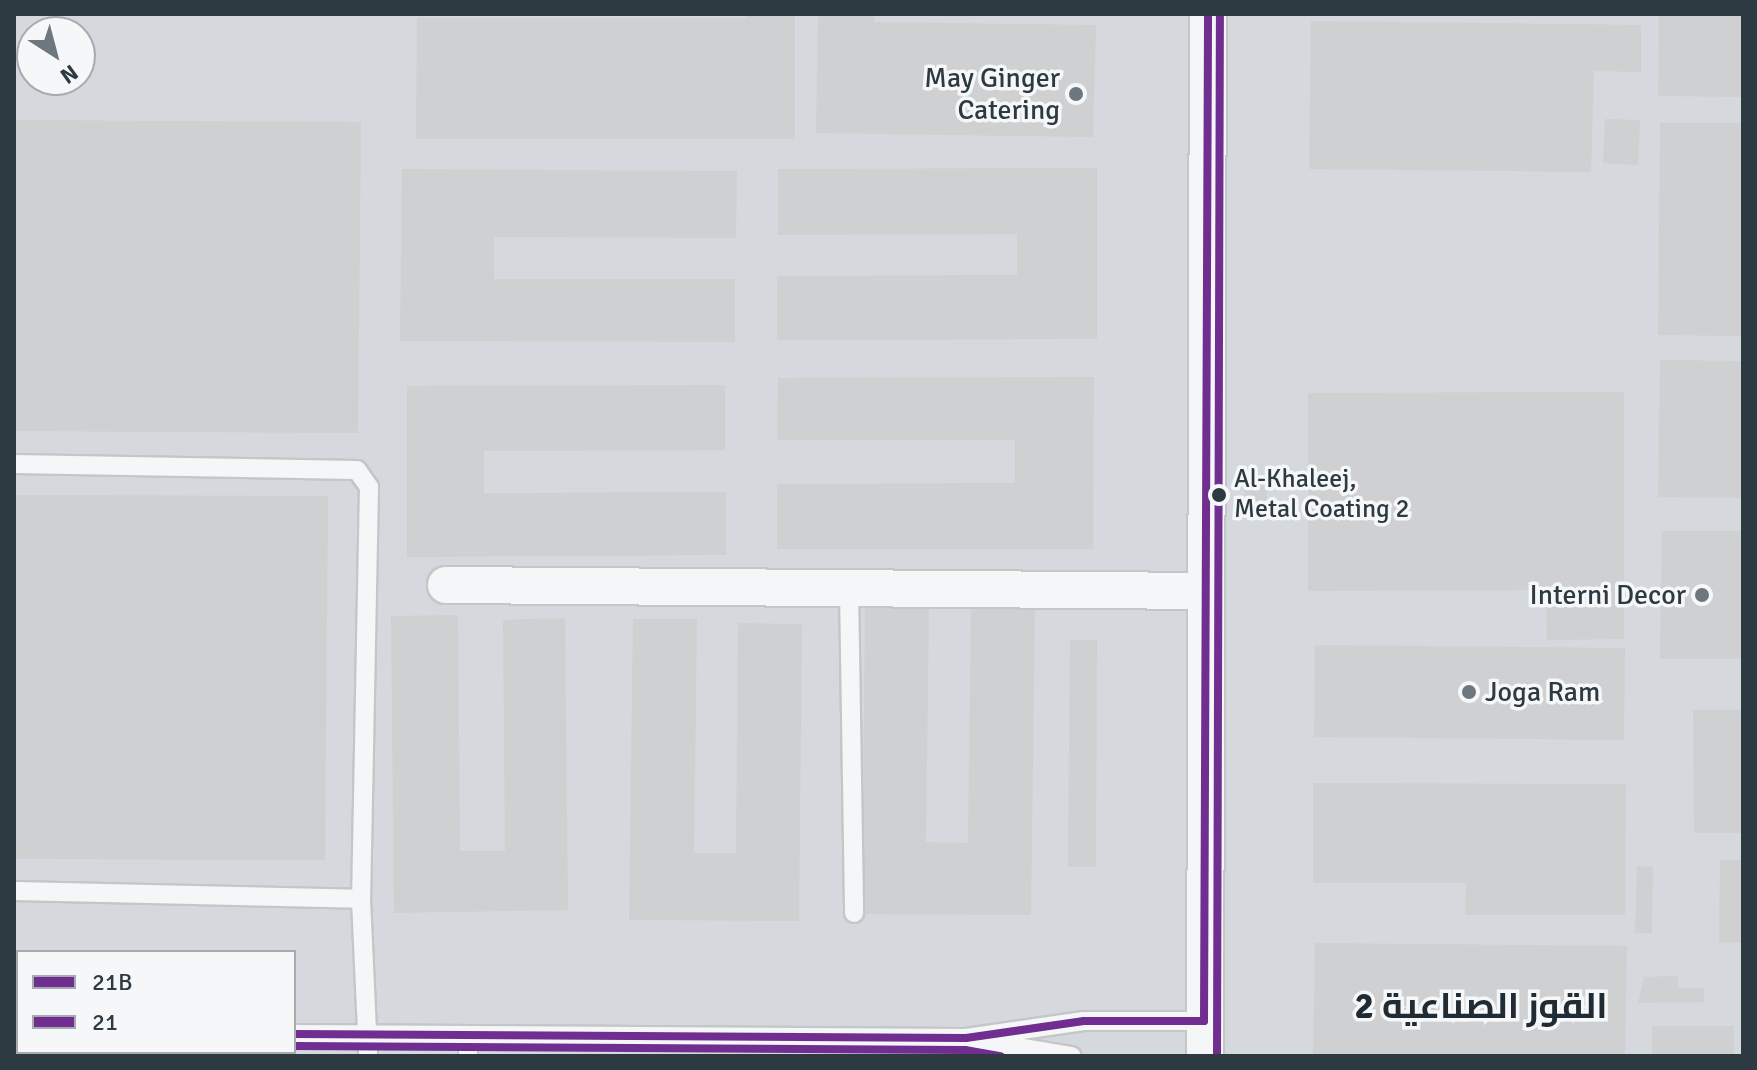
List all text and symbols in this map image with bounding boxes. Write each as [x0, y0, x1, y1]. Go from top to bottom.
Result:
north arrow [16, 16, 96, 96]
text: N [55, 59, 83, 90]
place label: May Ginger Catering [924, 61, 1060, 127]
marker: May Ginger Catering [1067, 85, 1085, 103]
place label: Al-Khaleej, Metal Coating 2 [1234, 464, 1410, 526]
marker: Al-Khaleej, Metal Coating 2 [1211, 487, 1227, 503]
place label: Interni Decor [1530, 578, 1686, 612]
marker: Interni Decor [1693, 586, 1711, 604]
place label: Joga Ram [1485, 675, 1600, 709]
marker: Joga Ram [1460, 683, 1478, 701]
legend [16, 950, 296, 1054]
text: 21B [92, 967, 132, 997]
district label: القوز الصناعية 2 [1355, 985, 1607, 1029]
text: 21 [92, 1007, 118, 1037]

